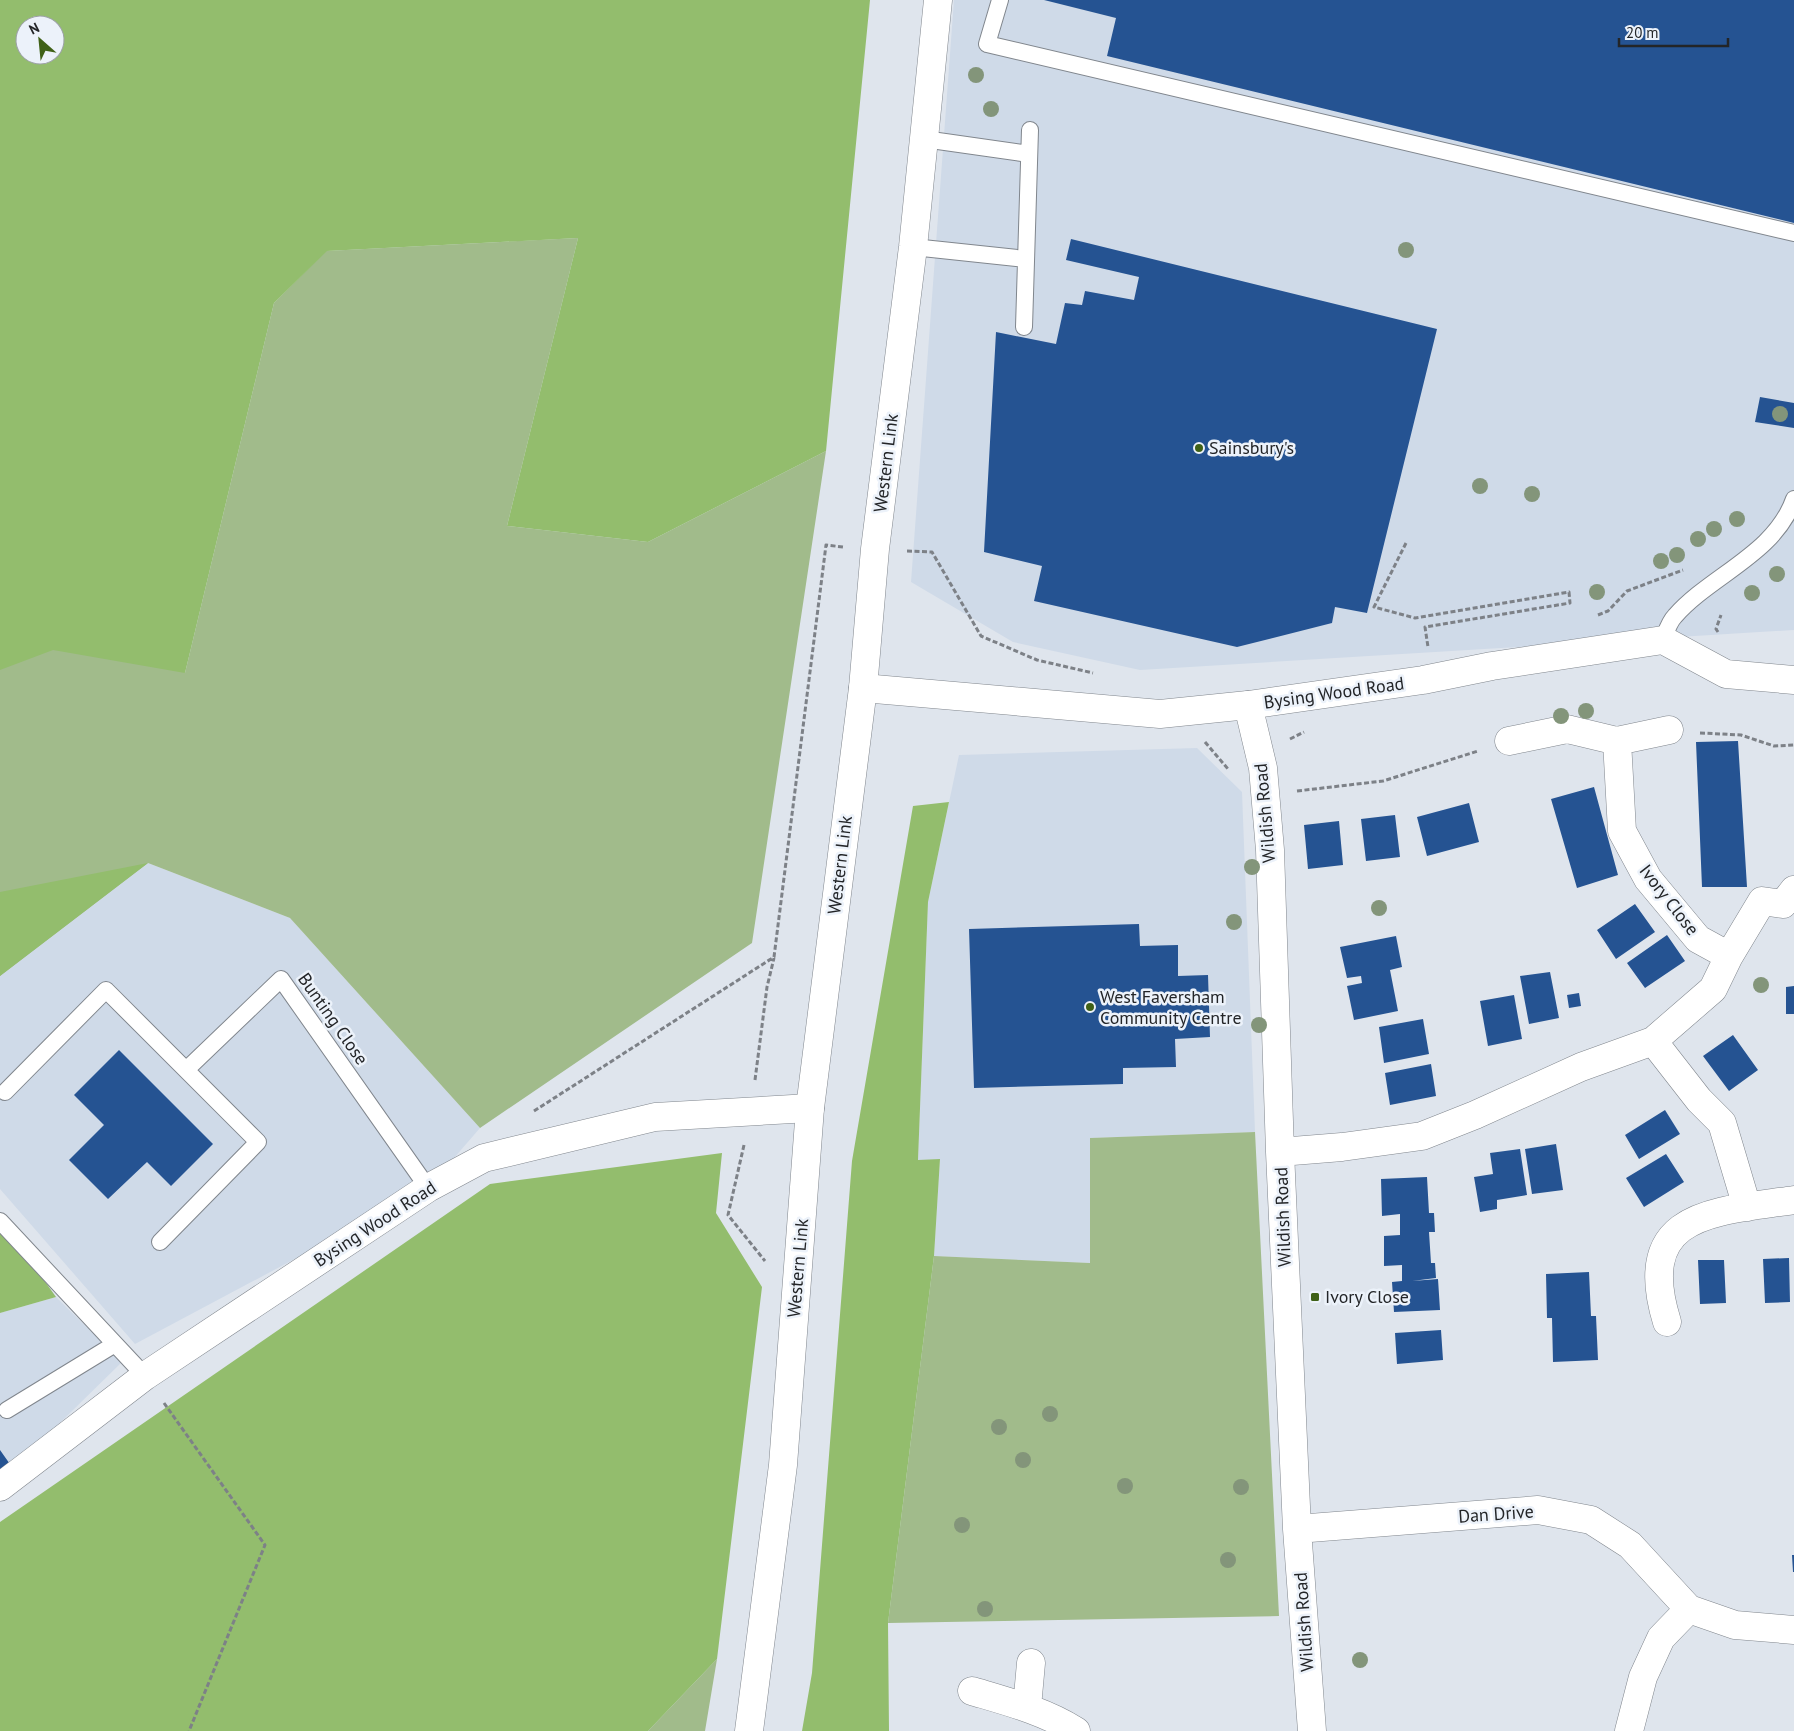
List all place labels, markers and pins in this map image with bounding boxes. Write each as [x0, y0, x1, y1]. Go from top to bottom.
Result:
place label: Sainsbury's [1209, 436, 1294, 459]
marker: Sainsbury's [1193, 442, 1205, 454]
place label: West Faversham Community Centre [1100, 985, 1242, 1029]
marker: West Faversham Community Centre [1084, 1001, 1096, 1013]
place label: Ivory Close [1325, 1285, 1409, 1308]
marker: Ivory Close [1309, 1291, 1321, 1303]

